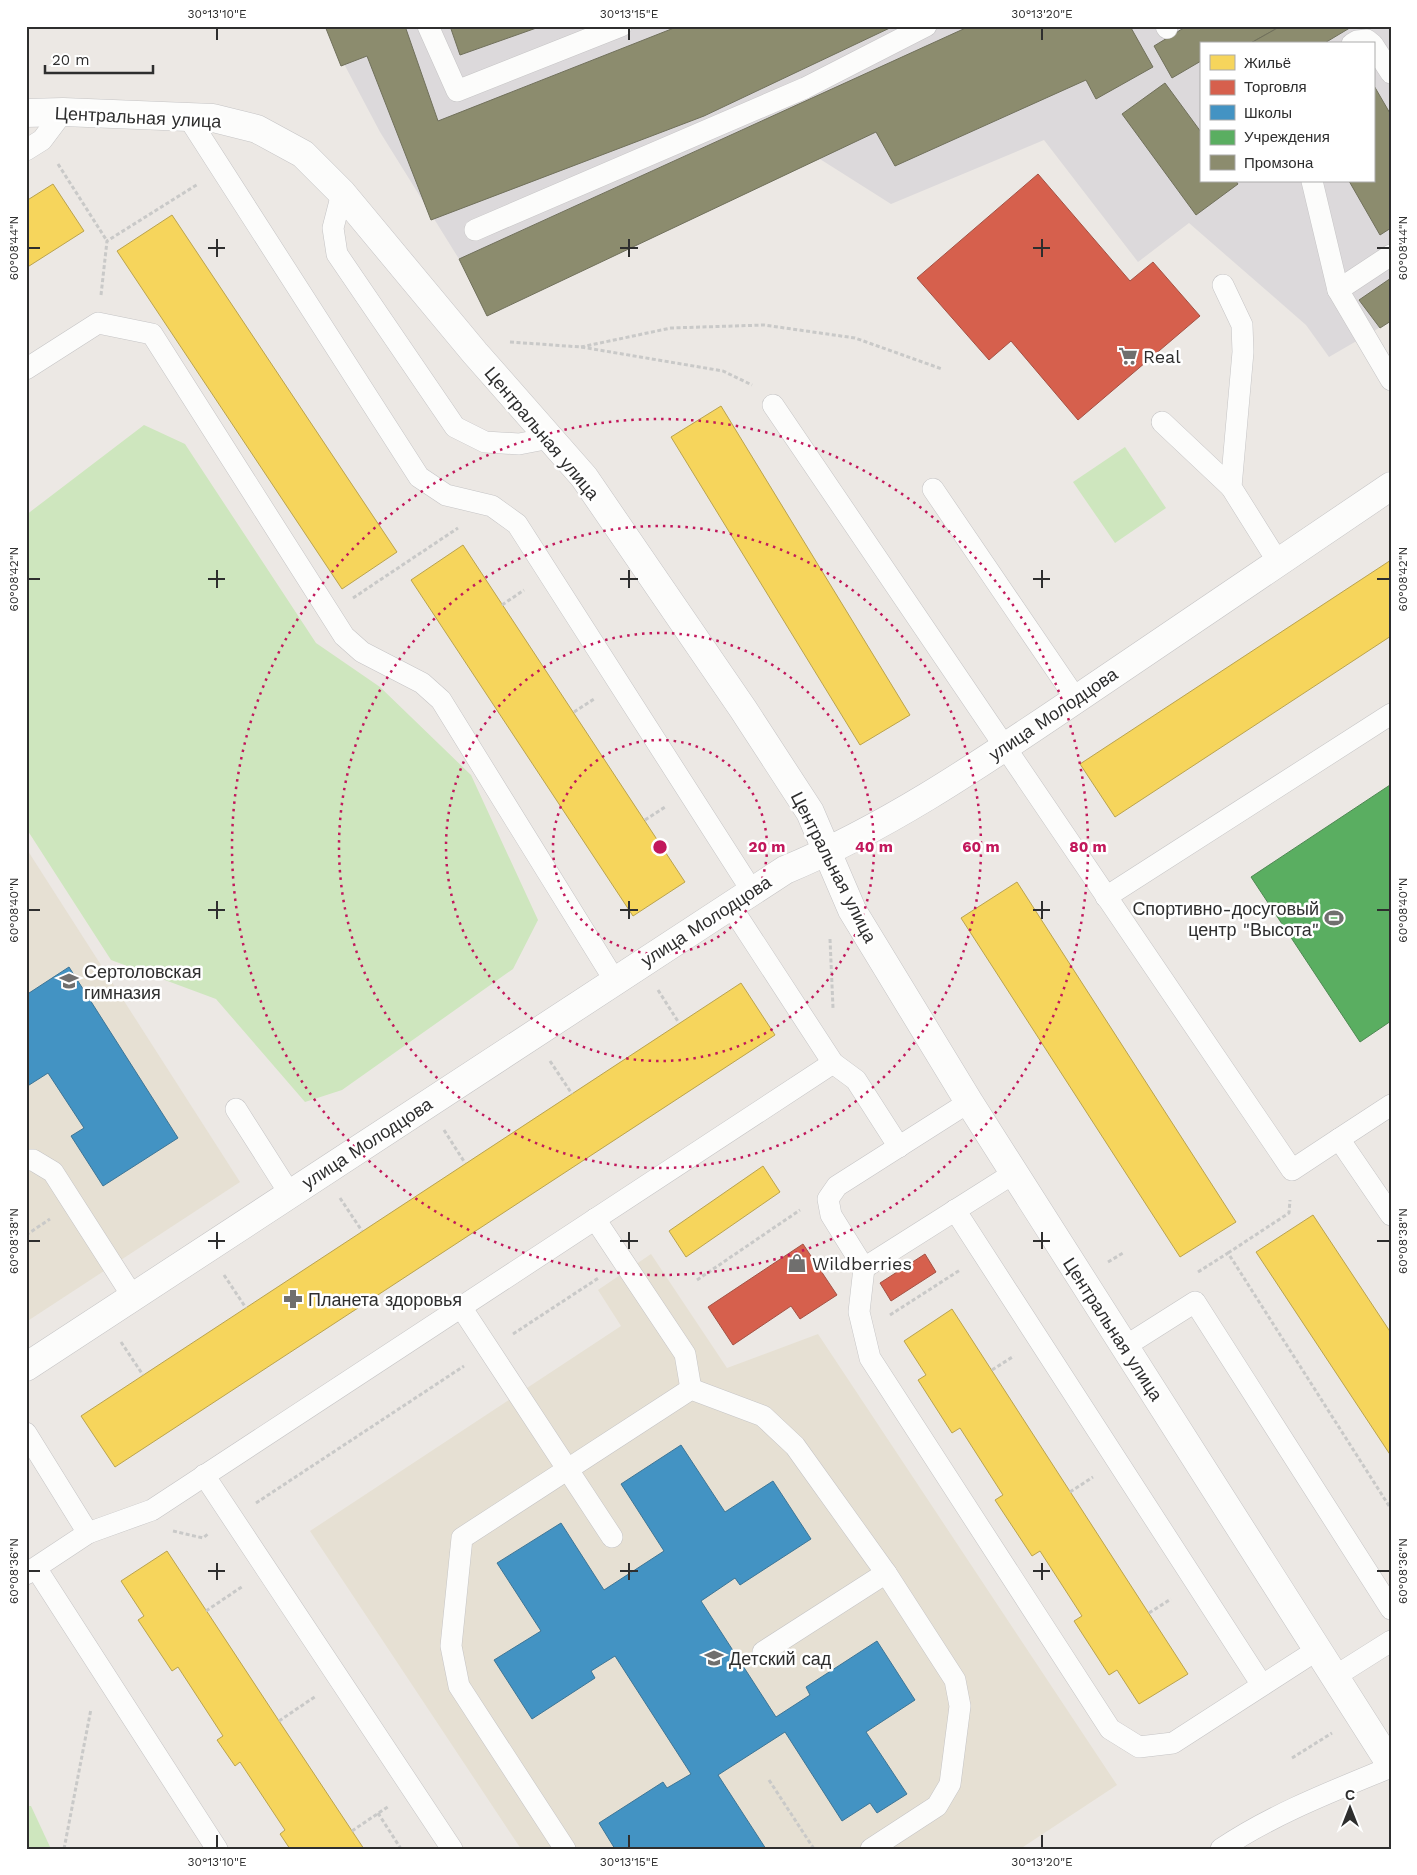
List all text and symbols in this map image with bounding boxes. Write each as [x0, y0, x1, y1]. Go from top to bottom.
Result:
text: 30°13'10"E [187, 7, 247, 21]
text: 30°13'15"E [600, 7, 659, 21]
text: 30°13'20"E [1011, 7, 1073, 21]
scale bar [45, 42, 152, 74]
legend [1200, 42, 1374, 182]
text: 20 m [52, 51, 90, 69]
text: Жильё [1244, 54, 1291, 72]
text: Торговля [1244, 78, 1307, 96]
street label: Центральная улица [54, 102, 223, 132]
text: Школы [1244, 104, 1292, 122]
text: Учреждения [1244, 128, 1330, 146]
text: Промзона [1244, 154, 1314, 172]
text: 60°08'44"N [7, 216, 21, 280]
text: 60°08'44"N [1396, 216, 1410, 280]
supermarket icon: Real [1117, 345, 1139, 367]
place label: Real [1143, 346, 1181, 367]
street label: Центральная улица [480, 362, 604, 504]
text: 60°08'42"N [7, 547, 21, 611]
text: 60°08'42"N [1396, 547, 1410, 611]
street label: улица Молодцова [985, 663, 1122, 765]
street label: Центральная улица [787, 788, 882, 947]
centre of rings [651, 838, 669, 856]
text: 20 m [748, 838, 786, 856]
text: 40 m [855, 838, 893, 856]
text: 60 m [962, 838, 1000, 856]
text: 80 m [1069, 838, 1107, 856]
street label: улица Молодцова [637, 871, 776, 971]
text: 60°08'40"N [7, 877, 21, 943]
text: 60°08'40"N [1396, 877, 1410, 943]
place label: Спортивно-досуговый центр "Высота" [1132, 898, 1319, 940]
sports icon: Спортивно-досуговый центр "Высота" [1323, 907, 1345, 929]
place label: Сертоловская гимназия [84, 961, 201, 1003]
school or university icon: Сертоловская гимназия [58, 970, 80, 992]
street label: улица Молодцова [298, 1093, 437, 1193]
text: 60°08'38"N [7, 1208, 21, 1274]
text: 60°08'38"N [1396, 1208, 1410, 1274]
shop icon: Wildberries [786, 1252, 808, 1274]
place label: Wildberries [812, 1253, 912, 1274]
street label: Центральная улица [1059, 1253, 1168, 1405]
pharmacy icon: Планета здоровья [282, 1288, 304, 1310]
place label: Планета здоровья [308, 1289, 462, 1310]
text: 60°08'36"N [7, 1538, 21, 1604]
text: 60°08'36"N [1396, 1538, 1410, 1604]
school or university icon: Детский сад [703, 1647, 725, 1669]
place label: Детский сад [729, 1648, 832, 1669]
north arrow [1324, 1782, 1374, 1832]
text: С [1345, 1787, 1355, 1803]
text: 30°13'10"E [187, 1855, 247, 1869]
text: 30°13'15"E [600, 1855, 659, 1869]
text: 30°13'20"E [1011, 1855, 1073, 1869]

